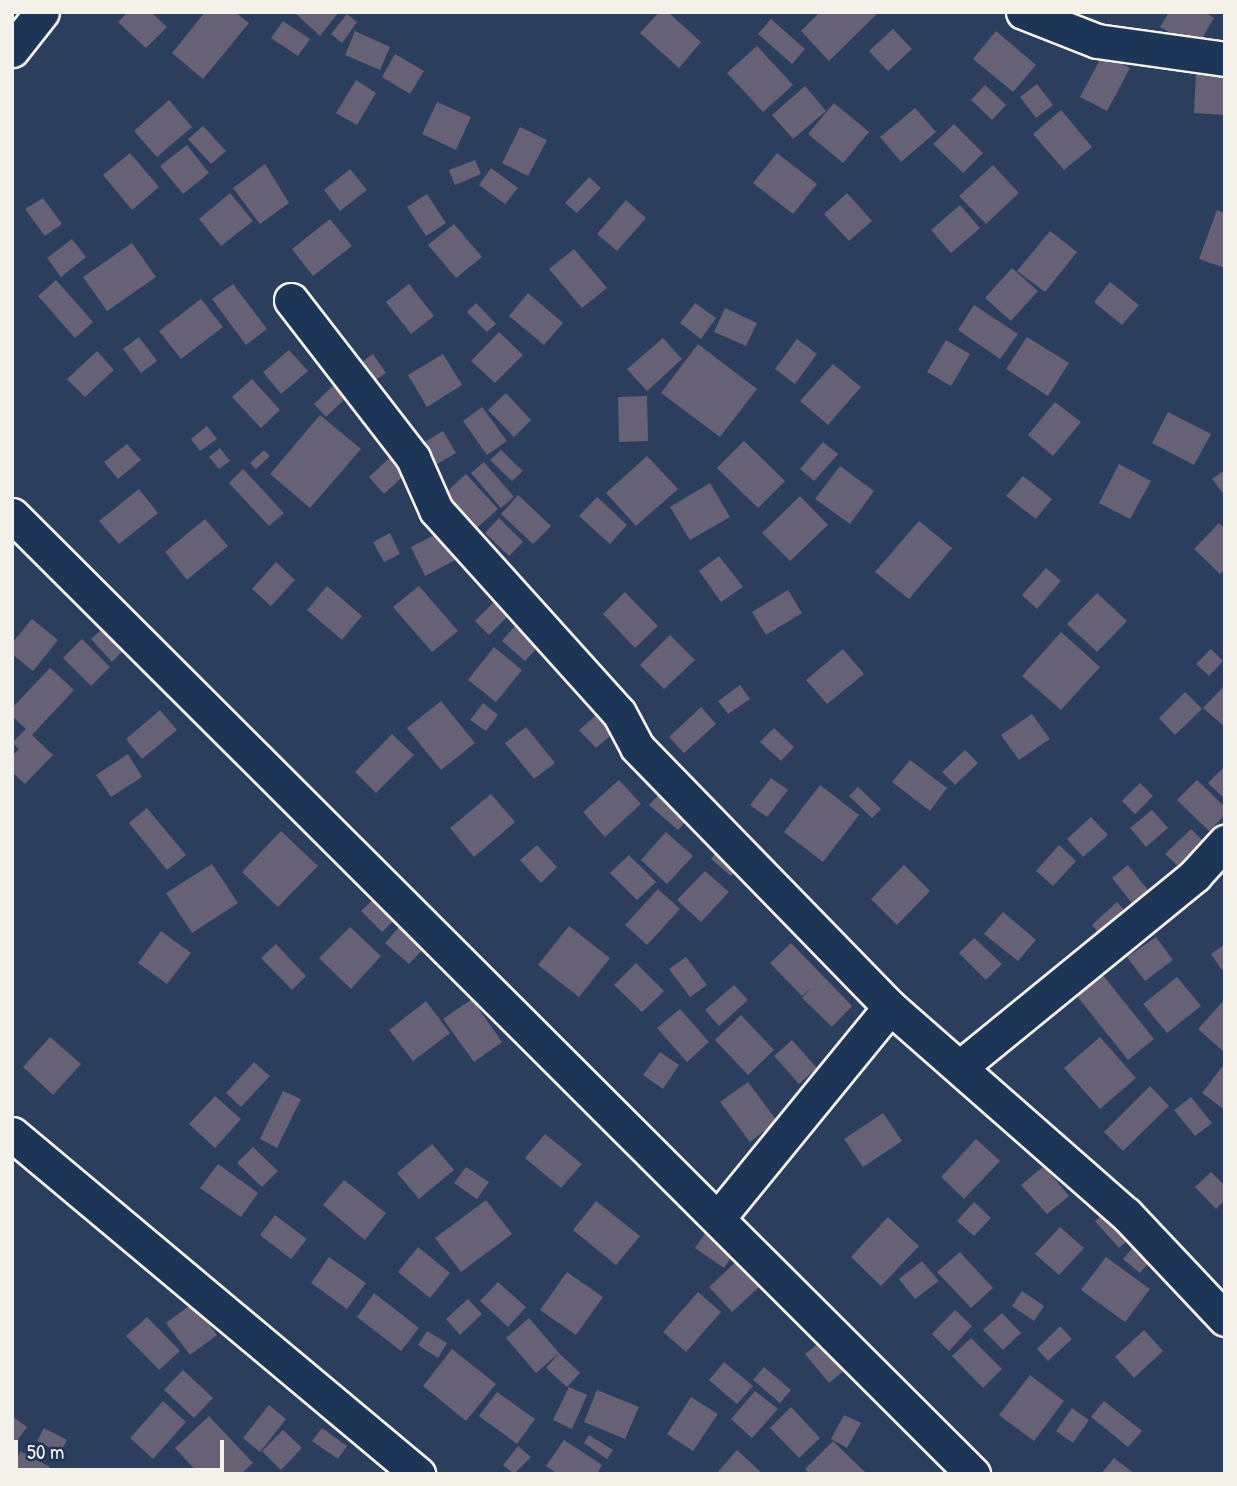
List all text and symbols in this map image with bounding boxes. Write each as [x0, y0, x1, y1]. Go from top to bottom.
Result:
scale bar [18, 1426, 228, 1470]
text: 50 m [27, 1437, 64, 1466]

